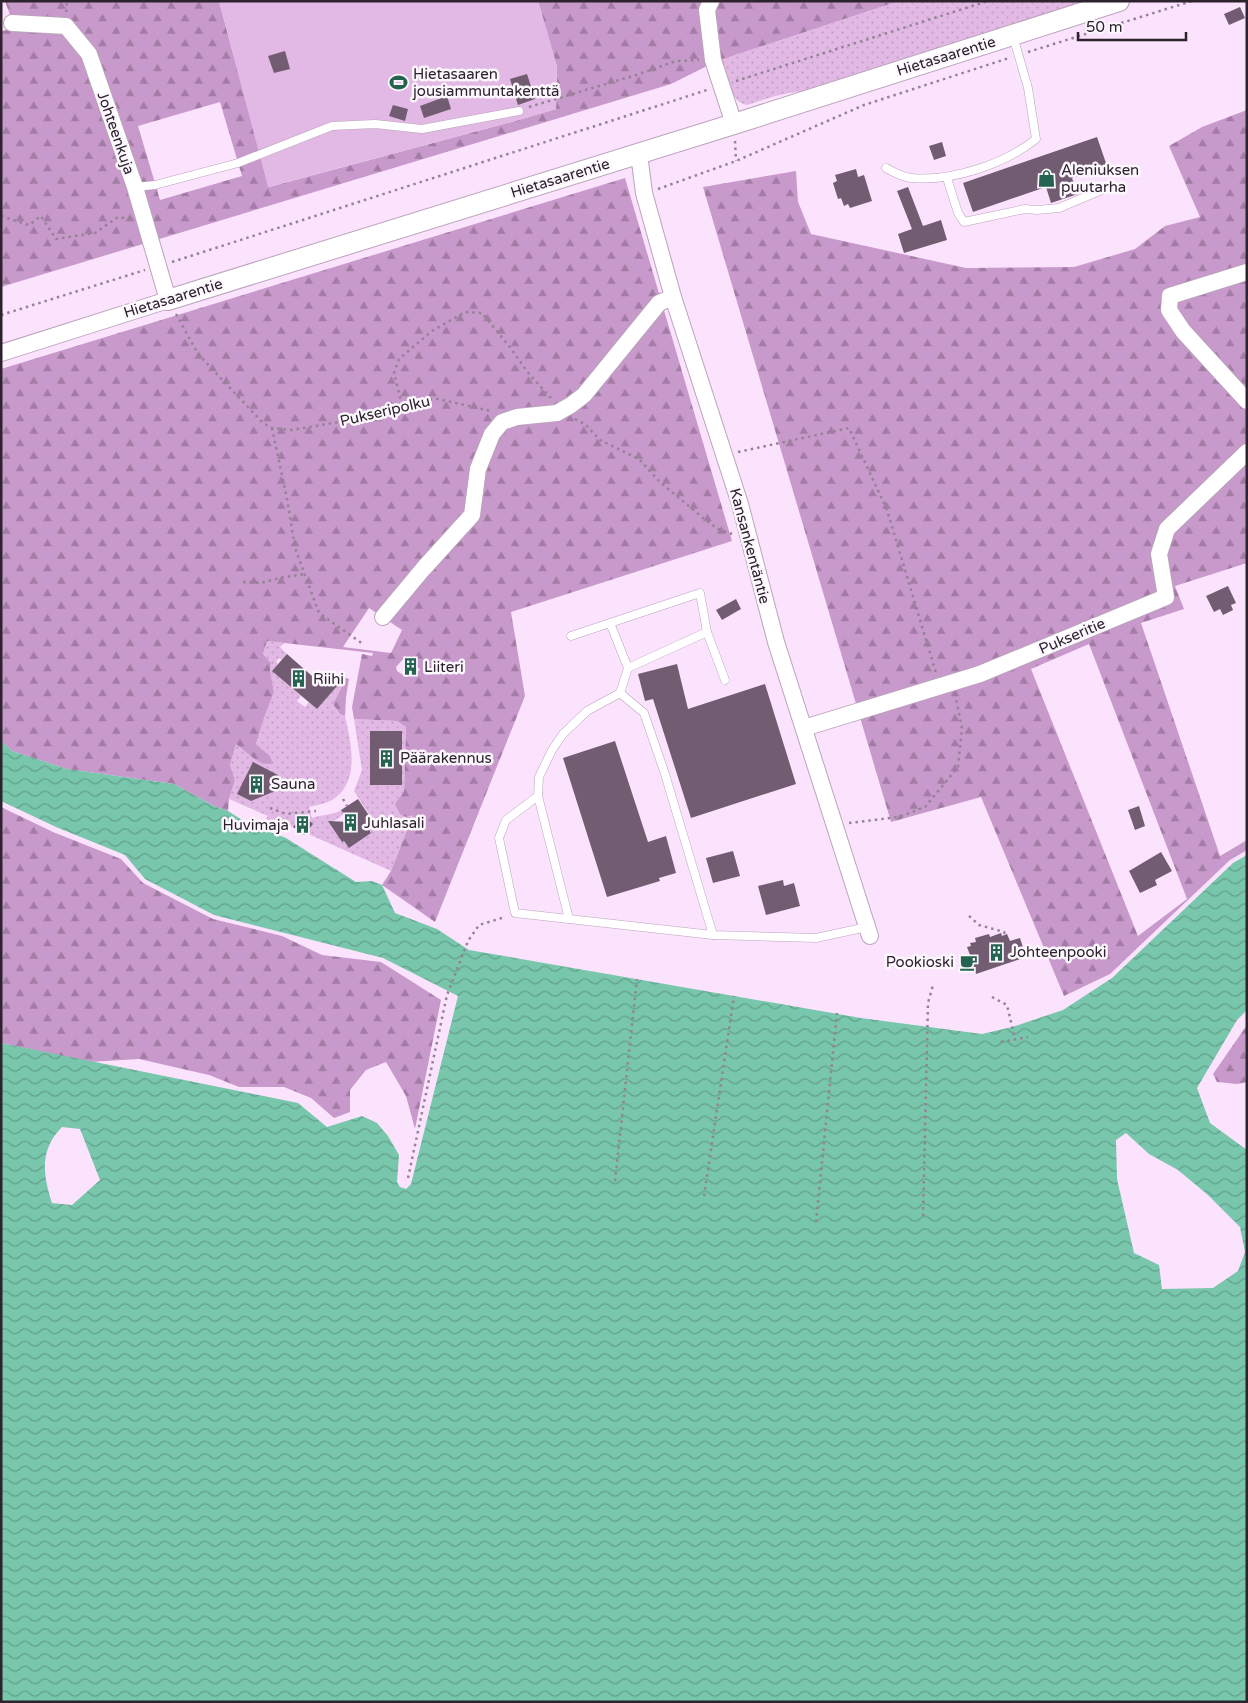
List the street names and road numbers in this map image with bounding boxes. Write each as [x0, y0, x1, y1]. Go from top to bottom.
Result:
street label: Hietasaarentie [894, 32, 998, 80]
street label: Johteenkuja [93, 89, 139, 177]
street label: Hietasaarentie [508, 154, 612, 202]
street label: Hietasaarentie [121, 274, 225, 322]
street label: Pukseripolku [338, 392, 432, 430]
street label: Kansankentäntie [726, 486, 774, 606]
street label: Pukseritie [1036, 614, 1108, 658]

